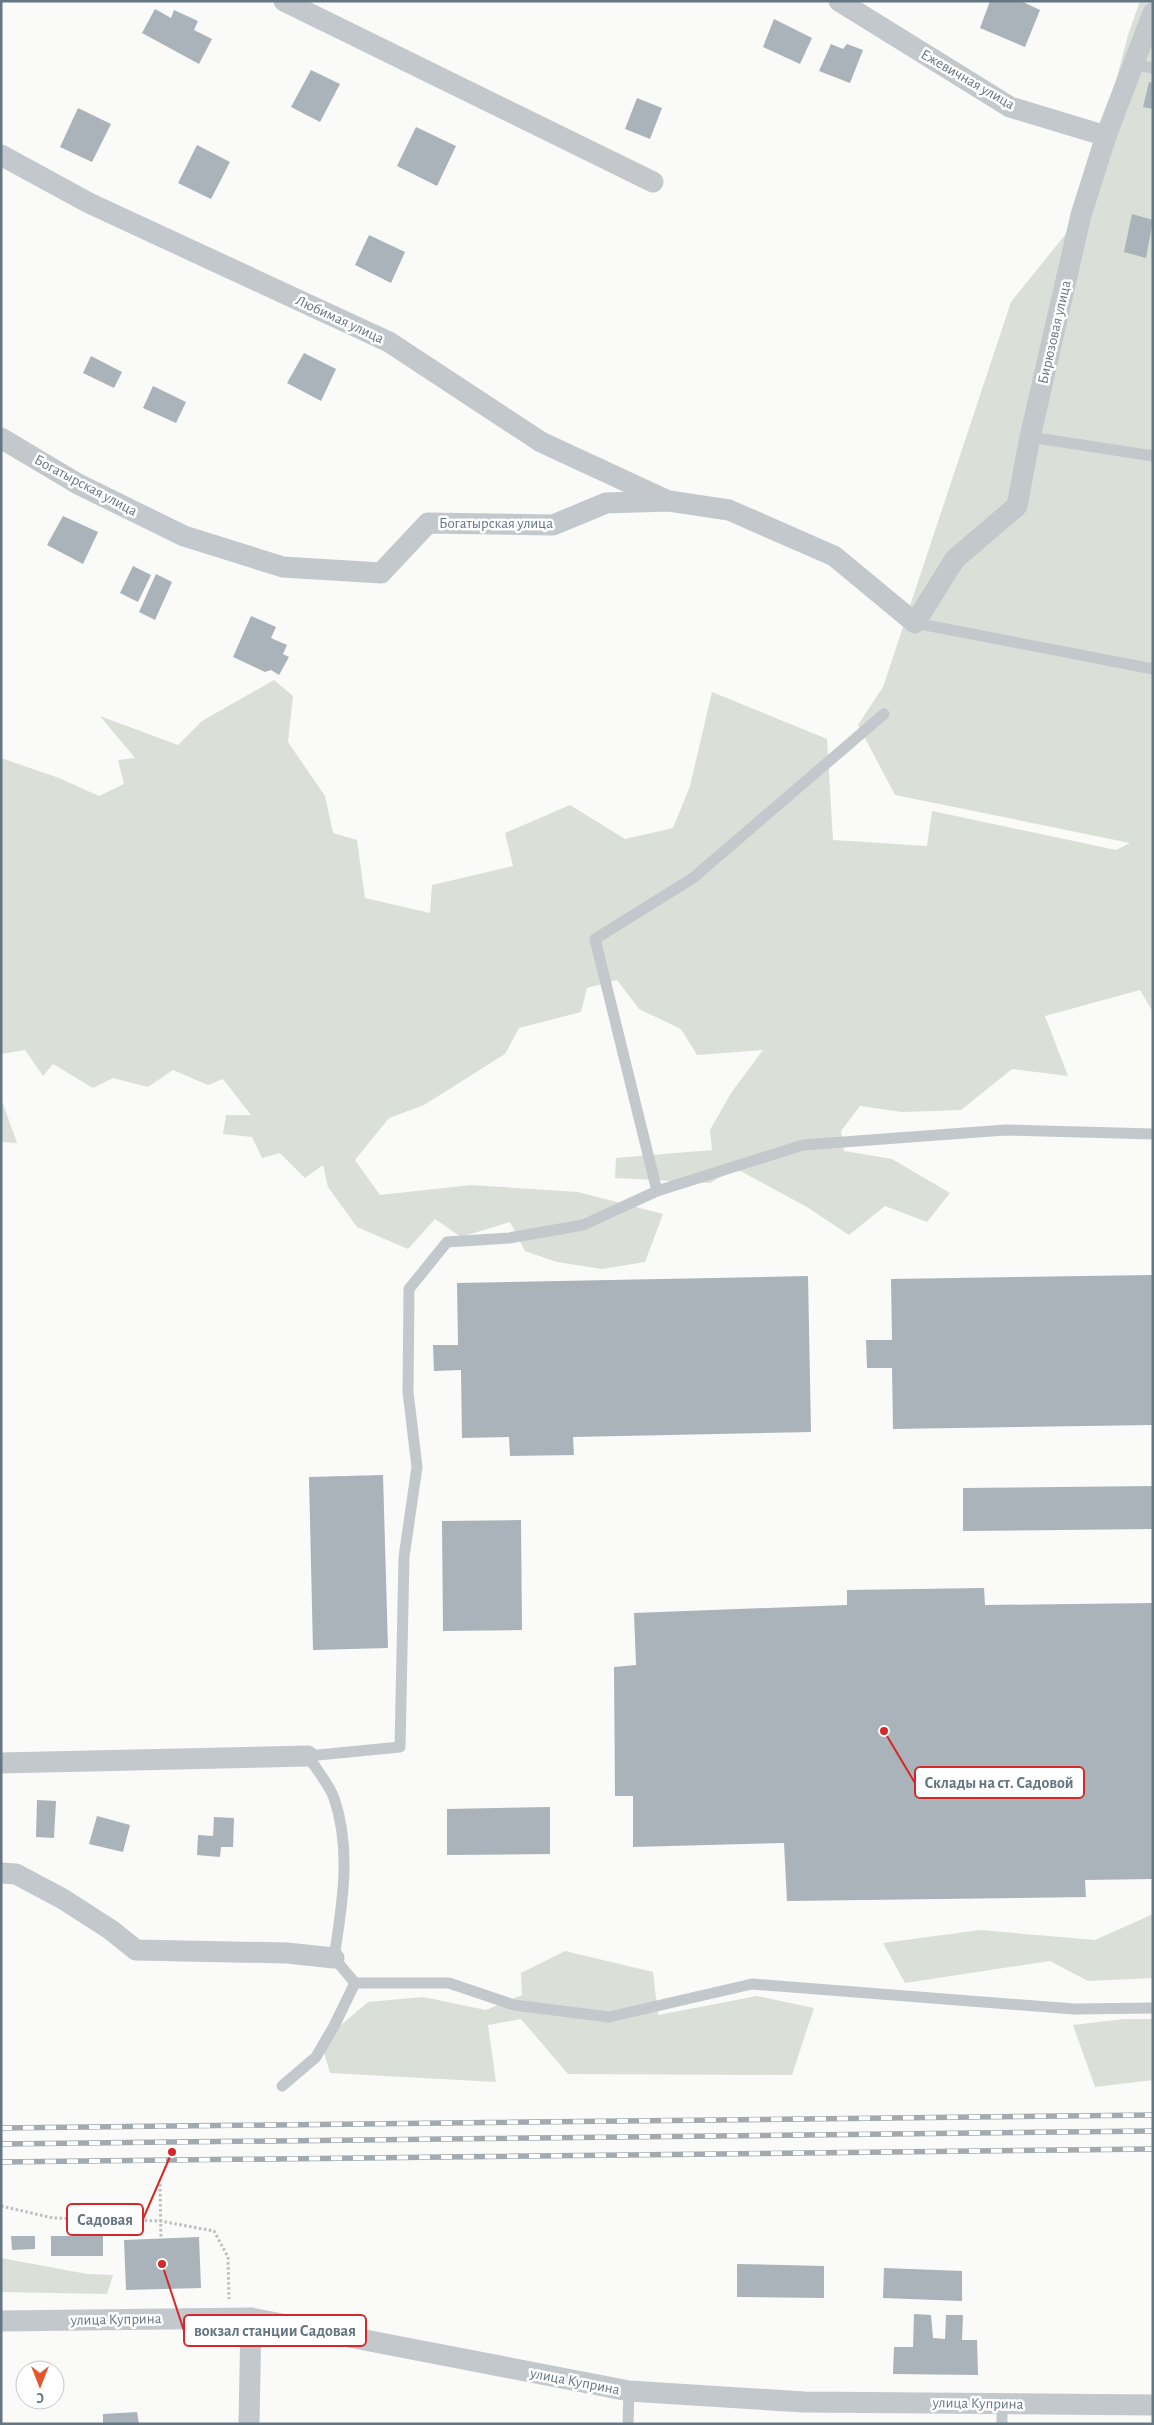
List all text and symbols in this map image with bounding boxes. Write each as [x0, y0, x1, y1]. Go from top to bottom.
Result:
street label: Ежевичная улица [918, 47, 1017, 112]
street label: Бирюзовая улица [1035, 279, 1074, 385]
street label: Любимая улица [293, 293, 386, 346]
street label: Богатырская улица [32, 452, 140, 519]
street label: Богатырская улица [439, 516, 553, 531]
callout: Склады на ст. Садовой [915, 1767, 1084, 1798]
text: Склады на ст. Садовой [924, 1775, 1074, 1791]
callout: Садовая [67, 2204, 143, 2235]
text: Садовая [77, 2212, 133, 2228]
street label: улица Куприна [69, 2311, 162, 2328]
callout: вокзал станции Садовая [184, 2315, 366, 2346]
text: вокзал станции Садовая [194, 2323, 356, 2339]
north arrow [15, 2360, 65, 2410]
street label: улица Куприна [528, 2365, 621, 2398]
text: С [36, 2390, 44, 2404]
street label: улица Куприна [931, 2395, 1024, 2412]

